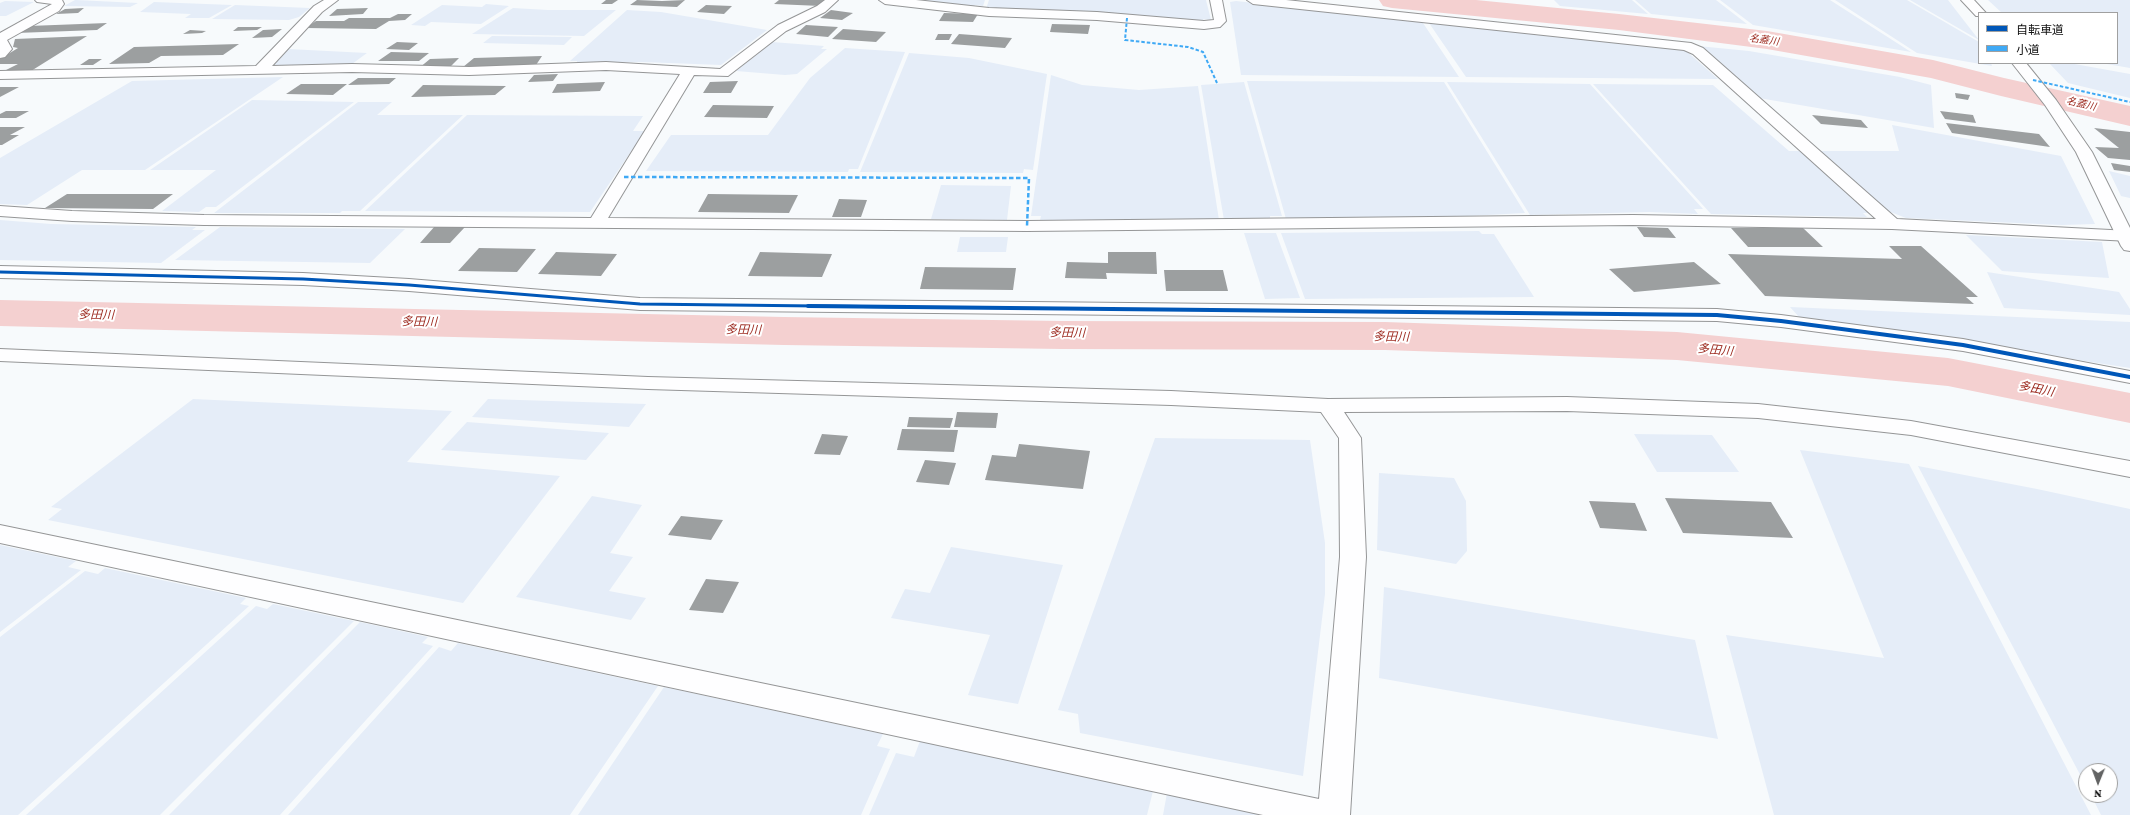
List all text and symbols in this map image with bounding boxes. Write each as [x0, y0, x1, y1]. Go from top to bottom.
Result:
legend [1978, 12, 2118, 64]
text: 自転車道 [2016, 23, 2064, 37]
water label: 名蓋川 [1748, 32, 1780, 48]
text: 小道 [2016, 43, 2040, 57]
water label: 名蓋川 [2065, 95, 2097, 113]
water label: 多田川 [78, 307, 114, 323]
water label: 多田川 [401, 314, 437, 330]
water label: 多田川 [725, 322, 761, 338]
water label: 多田川 [1049, 325, 1085, 341]
water label: 多田川 [1373, 329, 1409, 345]
water label: 多田川 [1696, 341, 1734, 359]
water label: 多田川 [2017, 378, 2055, 400]
north arrow [2078, 763, 2118, 803]
text: N [2094, 788, 2102, 800]

